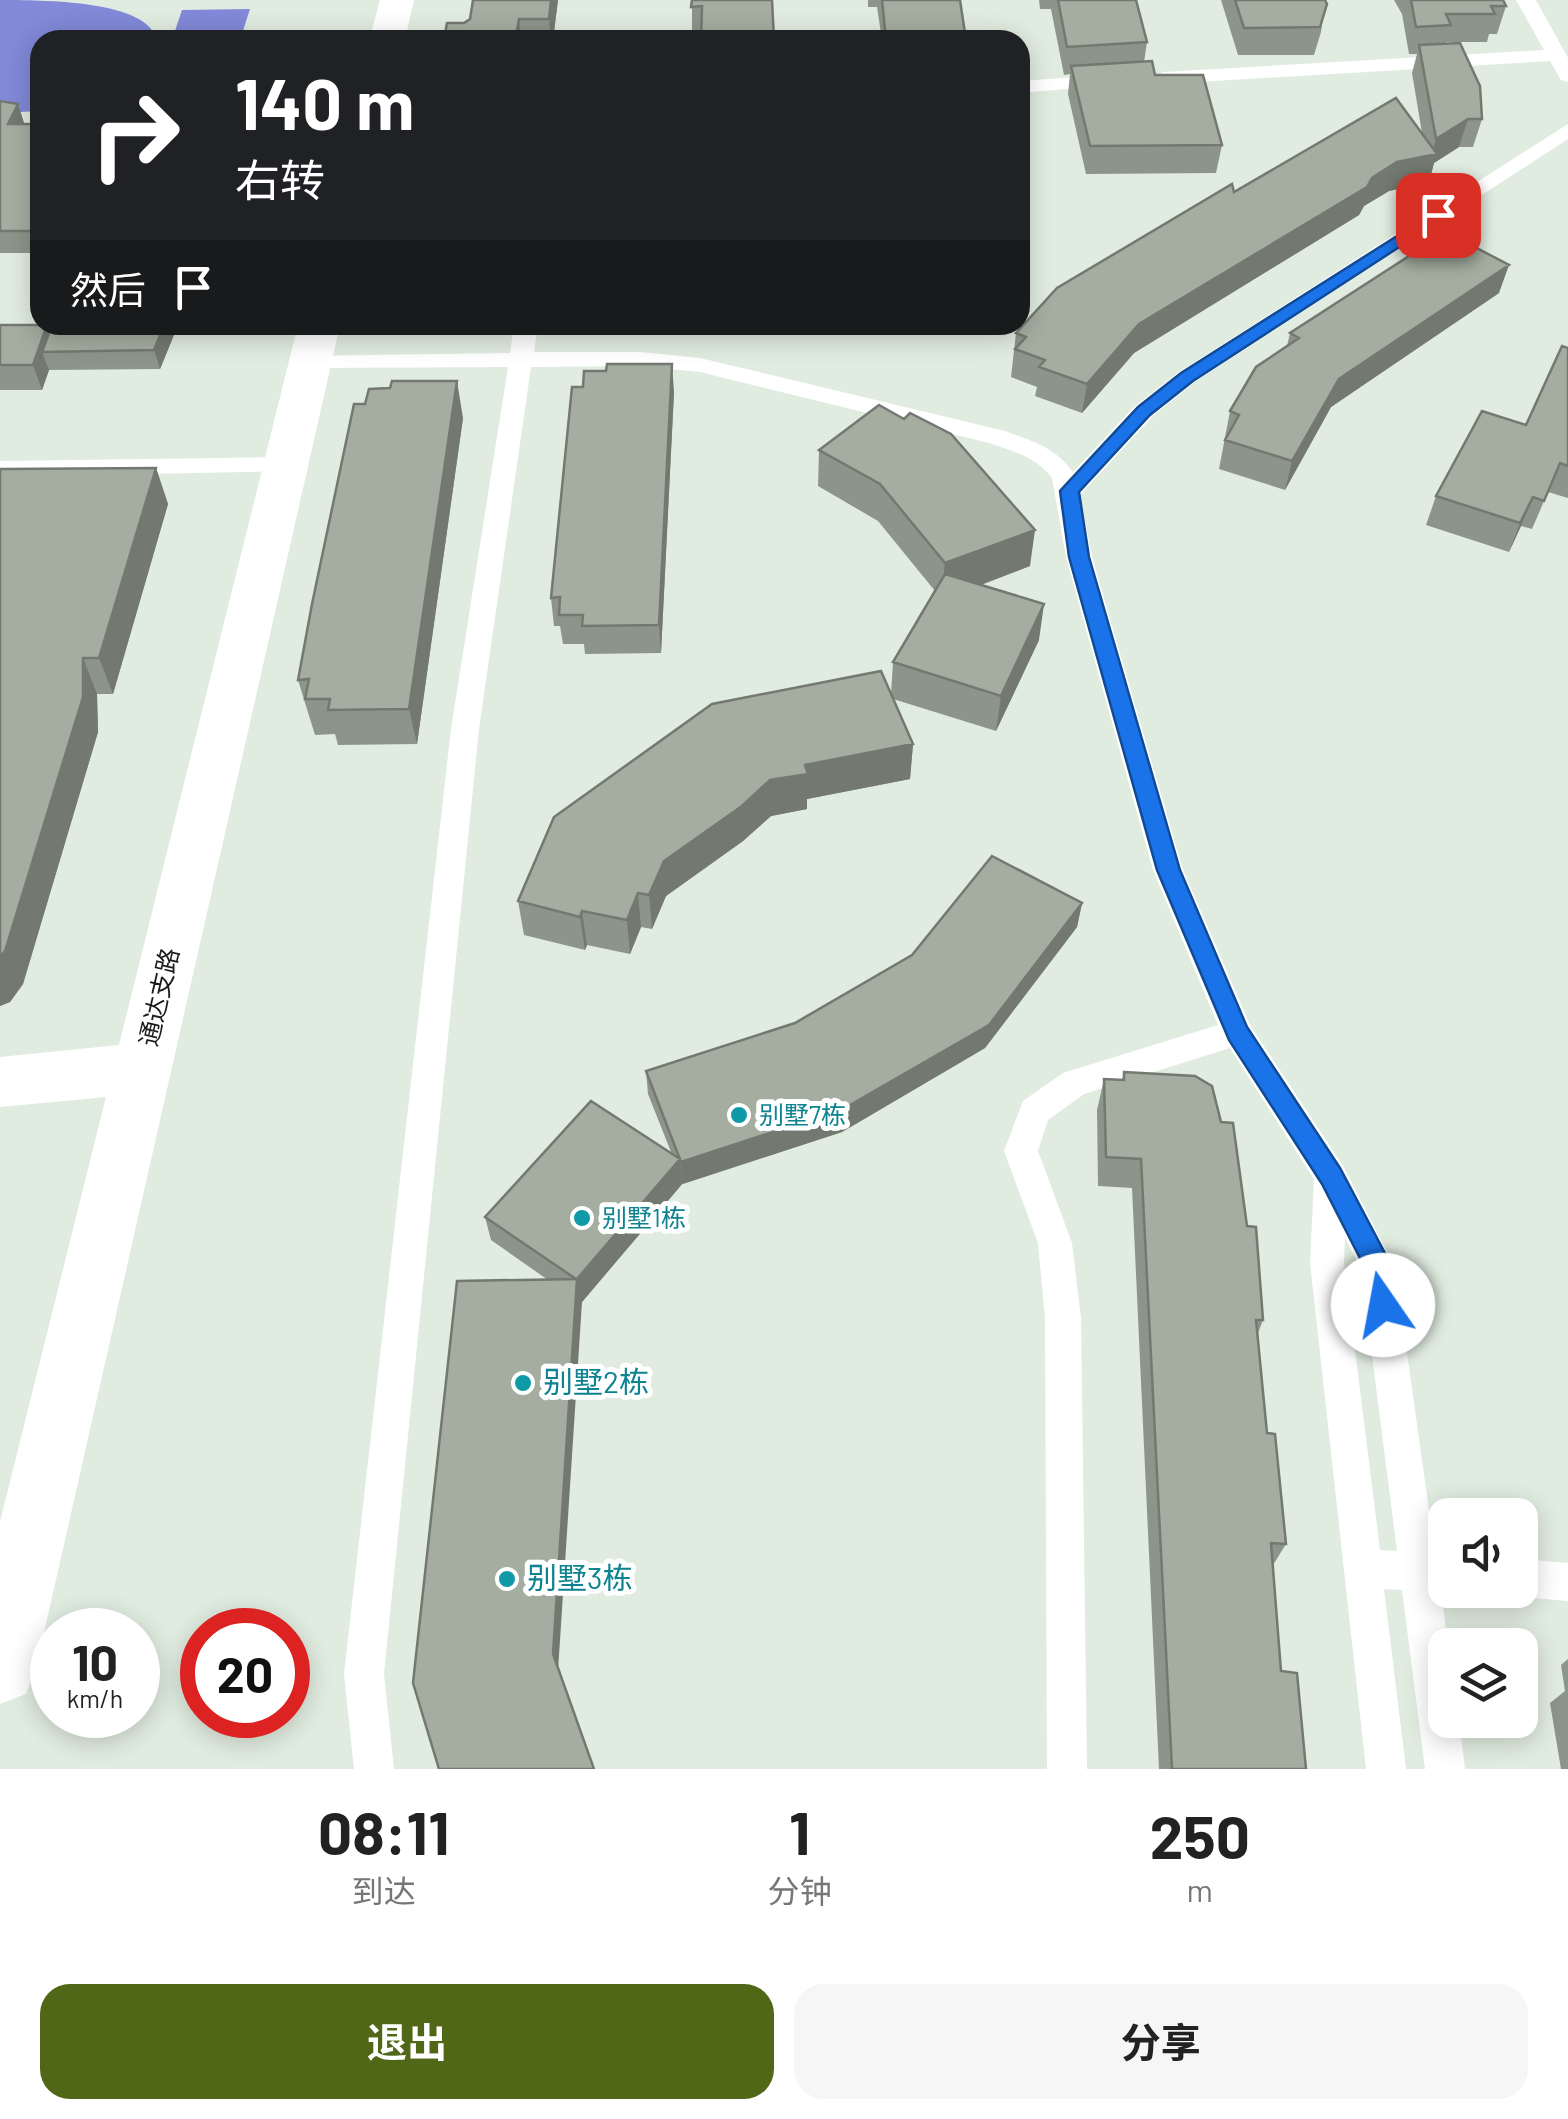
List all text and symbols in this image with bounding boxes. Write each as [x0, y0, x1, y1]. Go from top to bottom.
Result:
text: 140 m [235, 60, 414, 144]
icon: right [70, 70, 200, 200]
text: 右转 [235, 152, 325, 206]
pin [1396, 173, 1481, 258]
icon: arrive [1411, 188, 1466, 243]
icon: arrive [166, 260, 221, 315]
text: 然后 [70, 266, 146, 312]
street label: 通达支路 [132, 945, 184, 1049]
place label: 别墅7栋 [759, 1099, 846, 1129]
marker: 别墅7栋 [728, 1104, 750, 1126]
place label: 别墅1栋 [602, 1202, 686, 1232]
marker: 别墅1栋 [571, 1207, 593, 1229]
position arrow [1331, 1253, 1435, 1357]
place label: 别墅2栋 [543, 1363, 649, 1399]
marker: 别墅2栋 [512, 1372, 534, 1394]
map controls [1428, 1498, 1538, 1738]
button: sound [1428, 1498, 1538, 1608]
place label: 别墅3栋 [527, 1559, 632, 1595]
marker: 别墅3栋 [496, 1568, 518, 1590]
speed limit sign: 20 [180, 1608, 310, 1738]
button: layers [1428, 1628, 1538, 1738]
text: 10 [72, 1631, 118, 1691]
text: km/h [67, 1683, 123, 1713]
text: 08:11 [318, 1795, 450, 1867]
text: 1 [789, 1795, 810, 1867]
text: 250 [1150, 1799, 1250, 1871]
text: m [1187, 1870, 1213, 1908]
text: 到达 [352, 1871, 416, 1909]
text: 分钟 [768, 1871, 832, 1909]
button: 退出 [40, 1984, 774, 2099]
button: 分享 [794, 1984, 1528, 2099]

